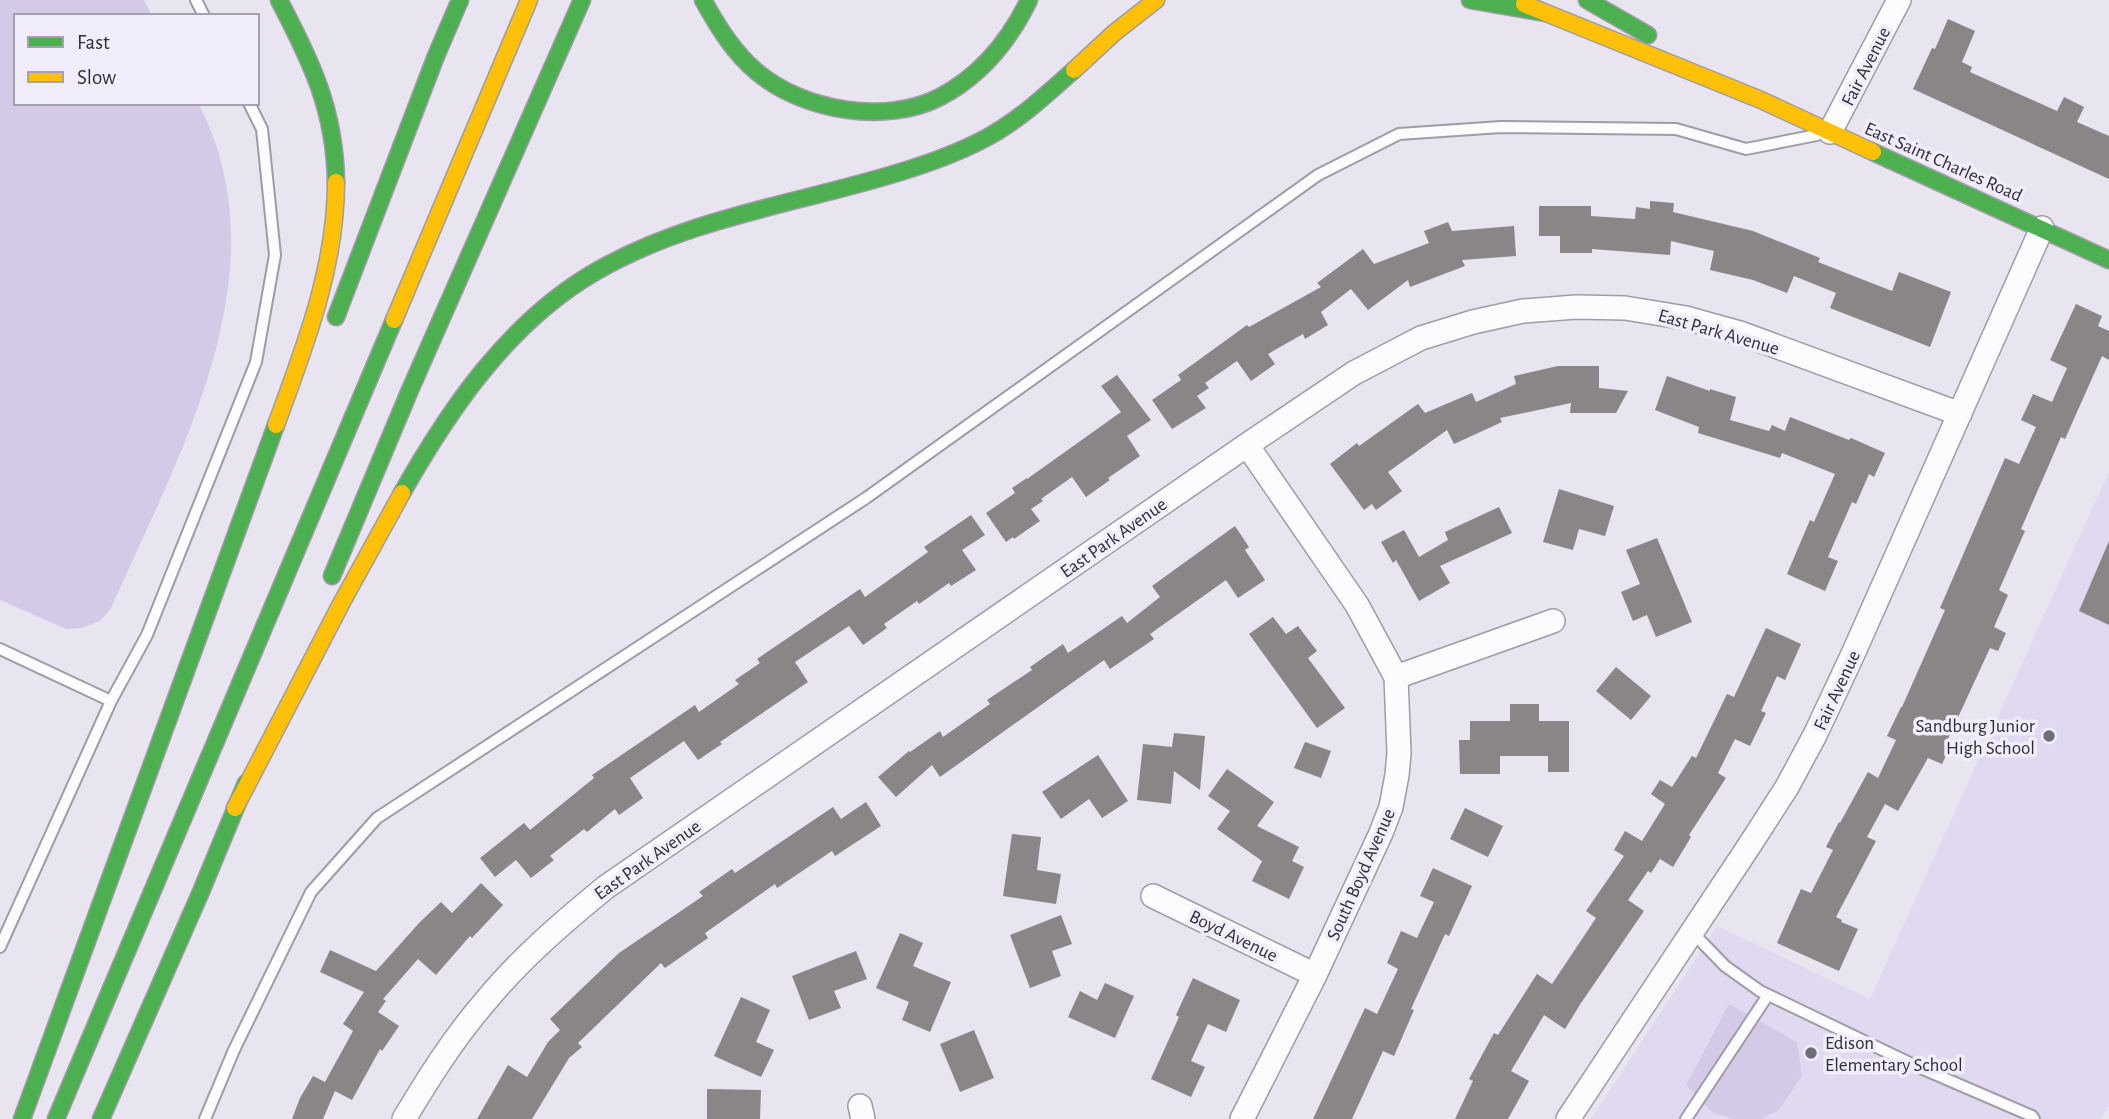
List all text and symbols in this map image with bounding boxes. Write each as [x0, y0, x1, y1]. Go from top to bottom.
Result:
legend [14, 14, 259, 105]
street label: Fair Avenue [1838, 24, 1894, 109]
text: Fast [77, 32, 110, 53]
text: Slow [77, 67, 116, 88]
street label: East Saint Charles Road [1862, 119, 2025, 206]
street label: East Park Avenue [1656, 306, 1781, 359]
street label: East Park Avenue [1057, 495, 1171, 582]
street label: Fair Avenue [1811, 648, 1864, 733]
place label: Sandburg Junior High School [1916, 717, 2035, 758]
marker: Sandburg Junior High School [2041, 728, 2057, 744]
street label: South Boyd Avenue [1324, 806, 1399, 943]
street label: East Park Avenue [591, 817, 705, 904]
street label: Boyd Avenue [1186, 907, 1280, 966]
place label: Edison Elementary School [1825, 1034, 1963, 1075]
marker: Edison Elementary School [1803, 1045, 1819, 1061]

